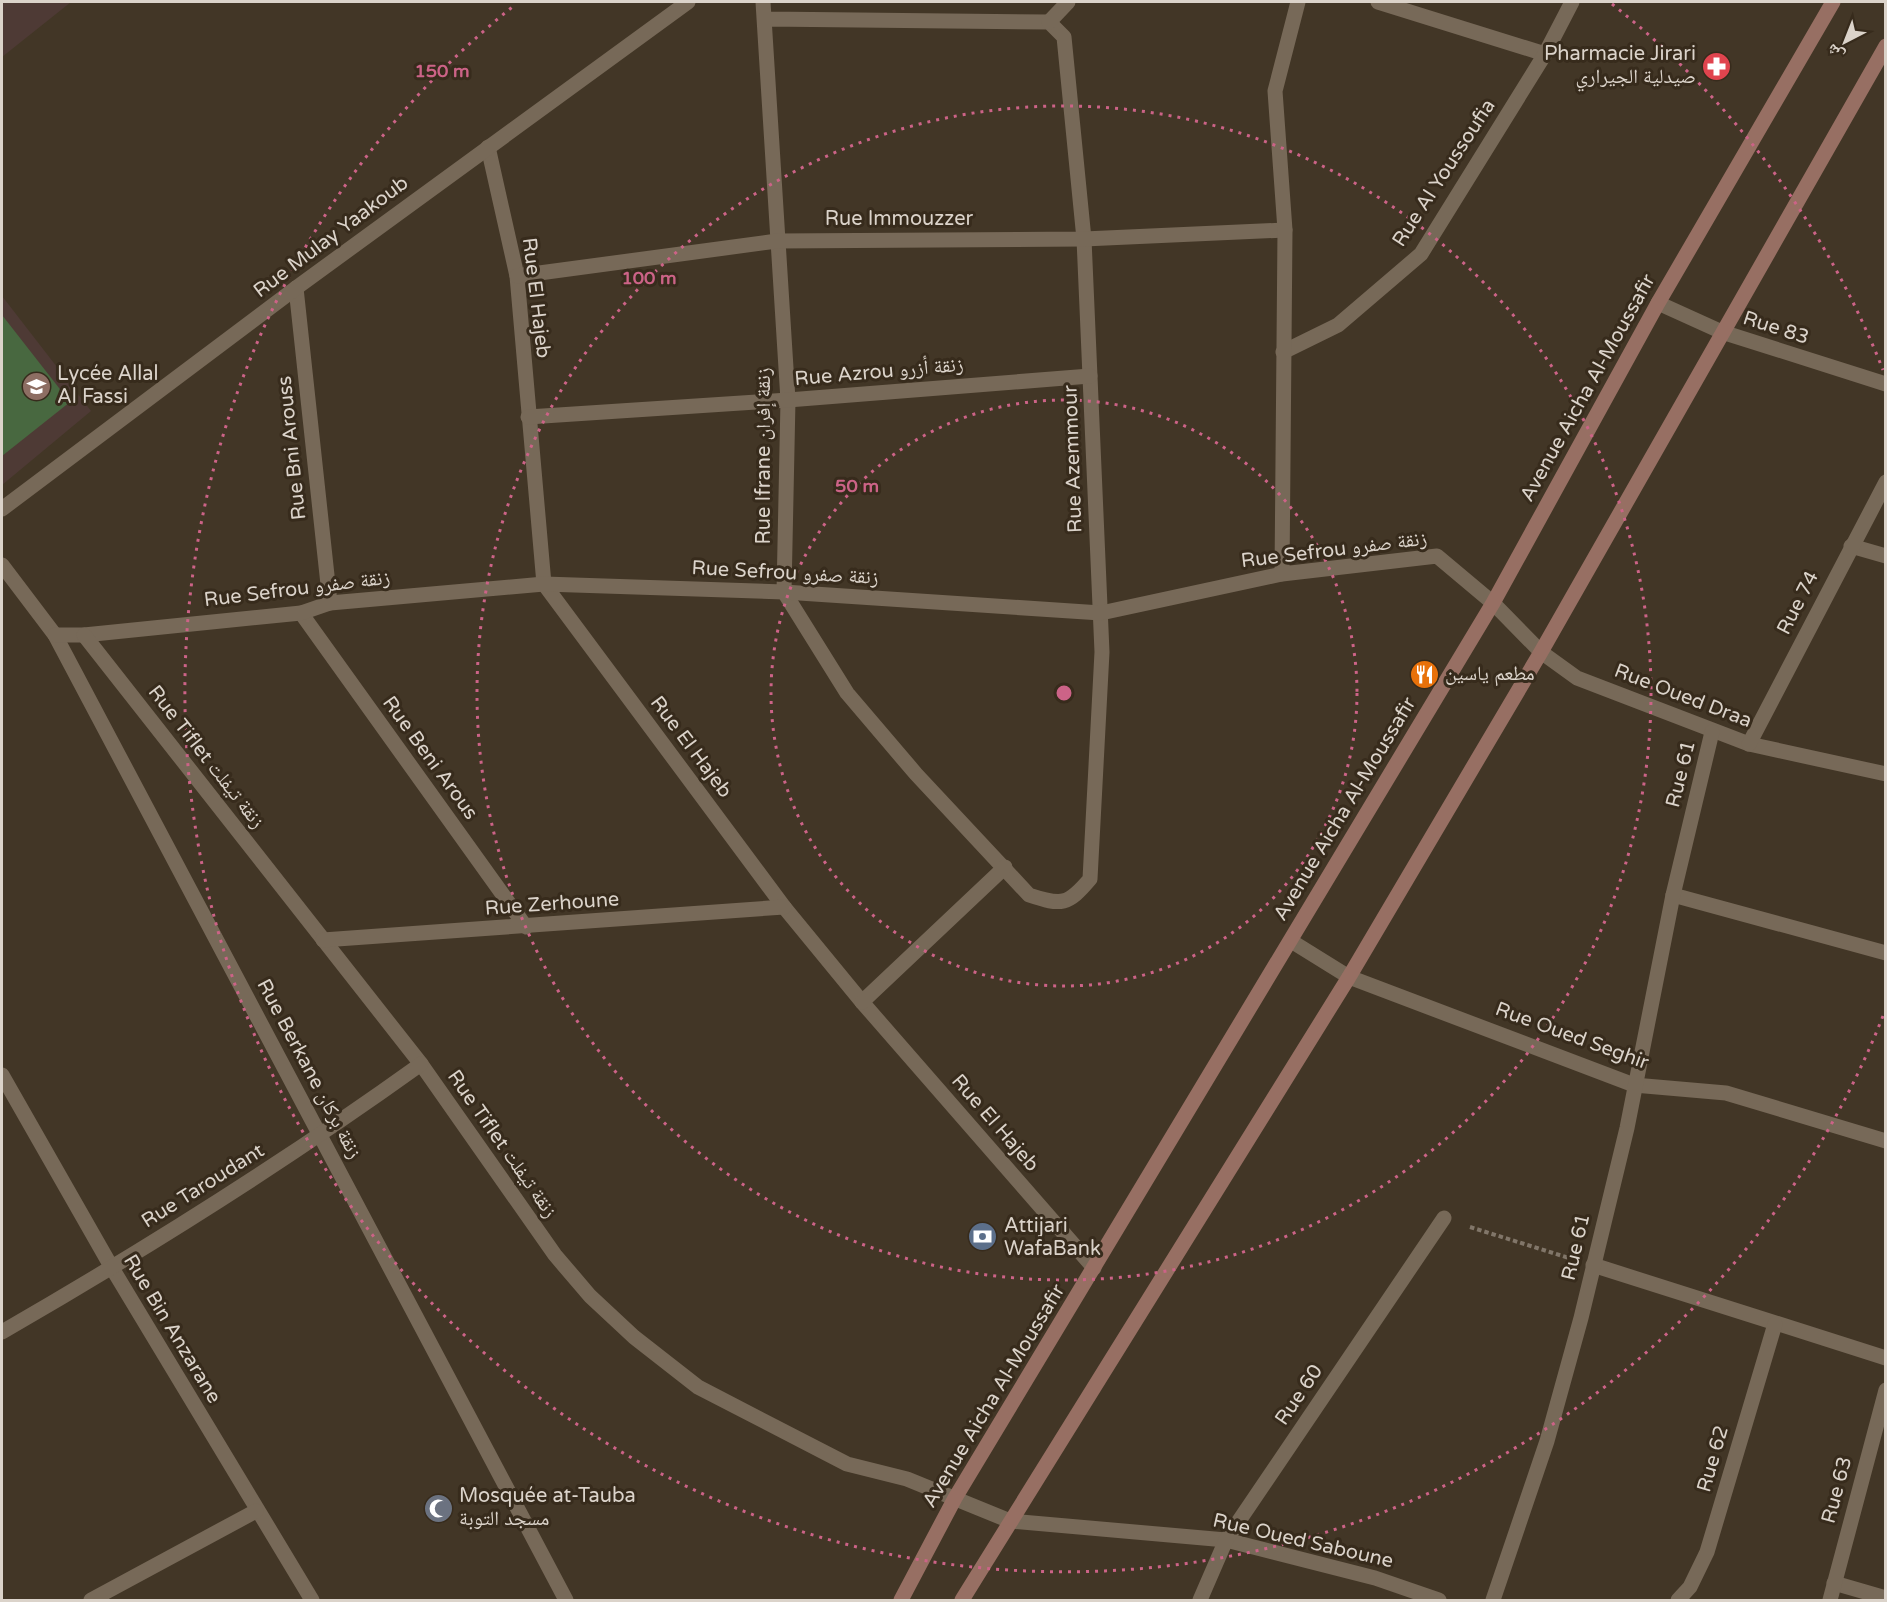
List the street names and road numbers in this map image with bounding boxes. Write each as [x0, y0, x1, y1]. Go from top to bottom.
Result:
street label: Rue Al Youssoufia [1387, 95, 1501, 251]
street label: Rue Mulay Yaakoub [249, 171, 413, 303]
street label: Rue Immouzzer [825, 207, 974, 231]
street label: Rue El Hajeb [517, 236, 555, 360]
street label: Avenue Aicha Al-Moussafir [1515, 270, 1661, 506]
street label: Rue 83 [1740, 306, 1812, 350]
street label: Rue Azrou زنقة أزرو [793, 352, 964, 391]
street label: Rue Ifrane زنقة إفران [752, 368, 777, 544]
street label: Rue Bni Arouss [273, 375, 311, 521]
street label: Rue Azemmour [1058, 384, 1088, 533]
street label: Rue Sefrou زنقة صفرو [1240, 527, 1428, 573]
street label: Rue Sefrou زنقة صفرو [691, 556, 879, 590]
street label: Rue Sefrou زنقة صفرو [203, 566, 391, 612]
street label: Rue 74 [1772, 567, 1824, 639]
street label: Rue Oued Draa [1611, 659, 1755, 733]
street label: Rue Tiflet زنقة تيفلت [143, 681, 269, 833]
street label: Rue El Hajeb [645, 691, 737, 803]
street label: Rue Beni Arous [377, 692, 483, 824]
street label: Avenue Aicha Al-Moussafir [1269, 693, 1422, 925]
street label: Rue 61 [1661, 738, 1701, 810]
street label: Rue Zerhoune [484, 887, 620, 921]
street label: Rue Berkane زنقة بركان [251, 975, 367, 1163]
street label: Rue Oued Seghir [1492, 997, 1652, 1075]
street label: Rue Tiflet زنقة تيفلت [442, 1065, 562, 1223]
street label: Rue El Hajeb [946, 1069, 1044, 1177]
street label: Rue Taroudant [137, 1139, 269, 1233]
street label: Rue 61 [1557, 1211, 1595, 1283]
street label: Rue Bin Anzarane [118, 1250, 226, 1408]
street label: Avenue Aicha Al-Moussafir [918, 1280, 1071, 1512]
street label: Rue 60 [1270, 1360, 1328, 1430]
street label: Rue 62 [1692, 1423, 1734, 1495]
street label: Rue 63 [1817, 1454, 1857, 1526]
street label: Rue Oued Saboune [1210, 1509, 1396, 1573]

